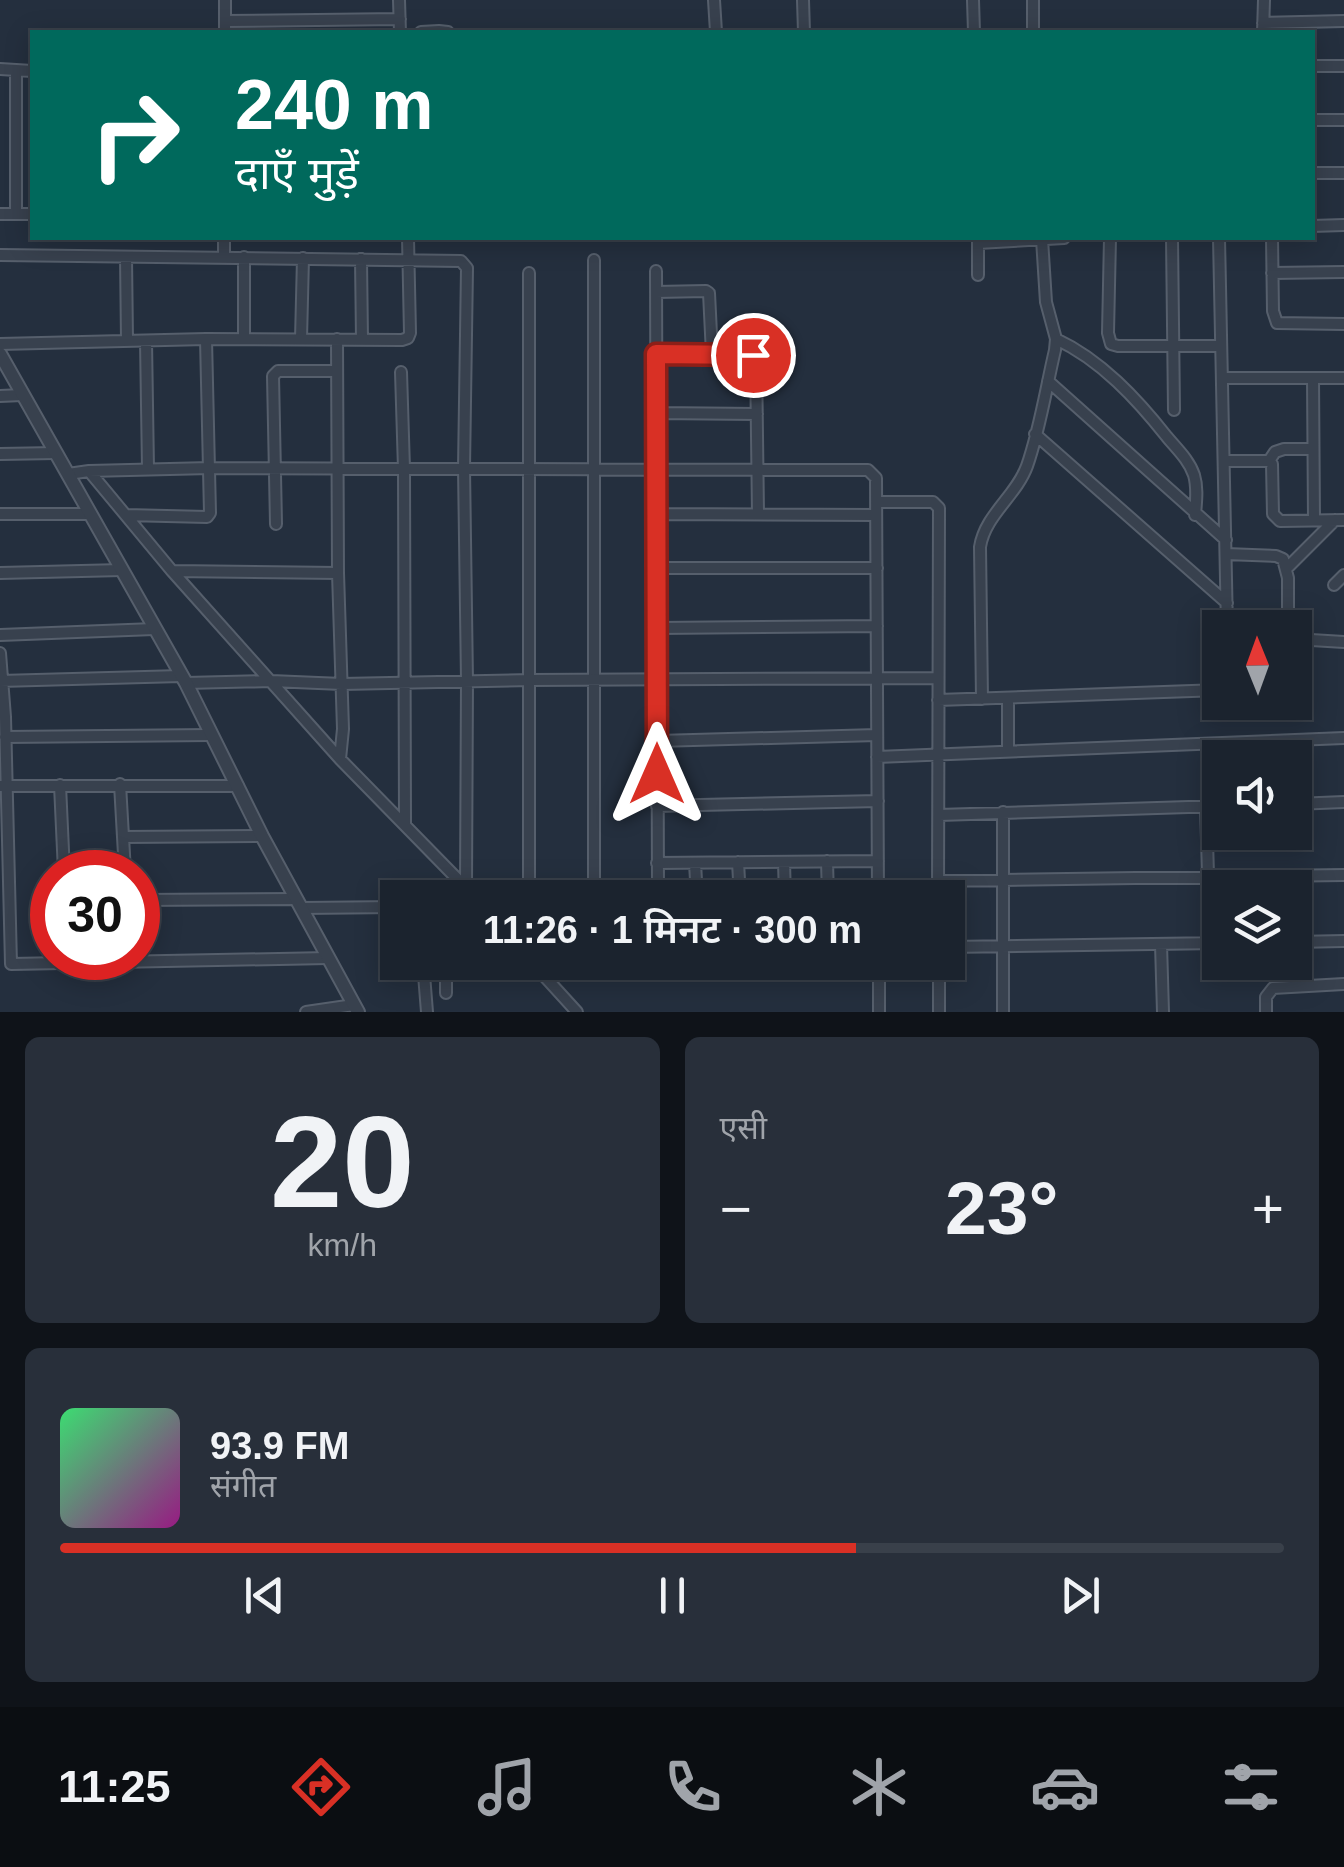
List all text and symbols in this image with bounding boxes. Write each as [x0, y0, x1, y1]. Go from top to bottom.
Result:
text: 240 m [235, 66, 433, 144]
icon: right [70, 70, 200, 200]
text: दाएँ मुड़ें [235, 148, 359, 199]
pin [711, 313, 796, 398]
icon: arrive [726, 328, 781, 383]
north arrow [1202, 610, 1312, 720]
map controls [1202, 610, 1312, 980]
position arrow [605, 722, 709, 826]
button: sound [1202, 740, 1312, 850]
speed limit sign: 30 [30, 850, 160, 980]
button: layers [1202, 870, 1312, 980]
text: 11:26 · 1 मिनट · 300 m [483, 909, 862, 951]
text: 20 [270, 1089, 415, 1235]
text: एसी [720, 1110, 767, 1146]
text: 23° [945, 1166, 1058, 1250]
text: − [720, 1178, 752, 1240]
text: + [1252, 1178, 1284, 1240]
text: km/h [308, 1227, 377, 1263]
text: 93.9 FM [210, 1425, 349, 1467]
text: संगीत [210, 1468, 276, 1504]
icon: previous [237, 1568, 292, 1623]
icon: pause [645, 1568, 700, 1623]
icon: next [1053, 1568, 1108, 1623]
icon: directions [286, 1752, 356, 1822]
icon: music [472, 1752, 542, 1822]
icon: phone [658, 1752, 728, 1822]
icon: climate [844, 1752, 914, 1822]
icon: car [1030, 1752, 1100, 1822]
icon: filters [1216, 1752, 1286, 1822]
text: 11:25 [58, 1761, 171, 1812]

